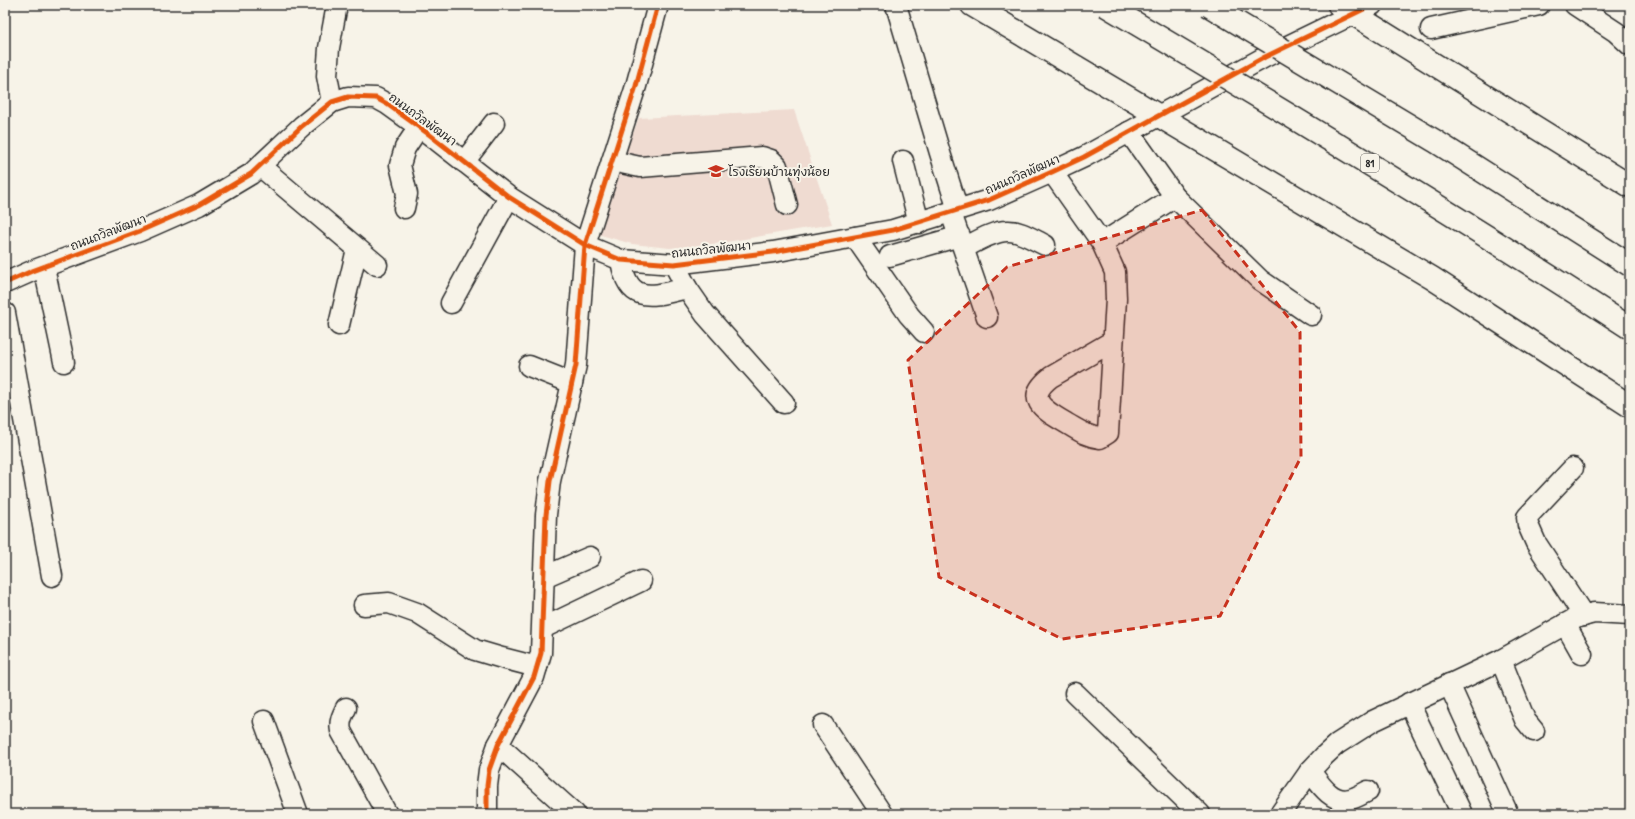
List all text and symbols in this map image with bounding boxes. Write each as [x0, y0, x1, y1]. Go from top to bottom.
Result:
street label: ถนนถวิลพัฒนา [386, 89, 460, 149]
street label: ถนนถวิลพัฒนา [982, 150, 1062, 198]
road number: 81 [1361, 154, 1379, 172]
school or university icon: โรงเรียนบ้านทุ่งน้อย [707, 162, 725, 180]
place label: โรงเรียนบ้านทุ่งน้อย [728, 163, 830, 181]
street label: ถนนถวิลพัฒนา [68, 210, 148, 254]
street label: ถนนถวิลพัฒนา [670, 236, 752, 262]

